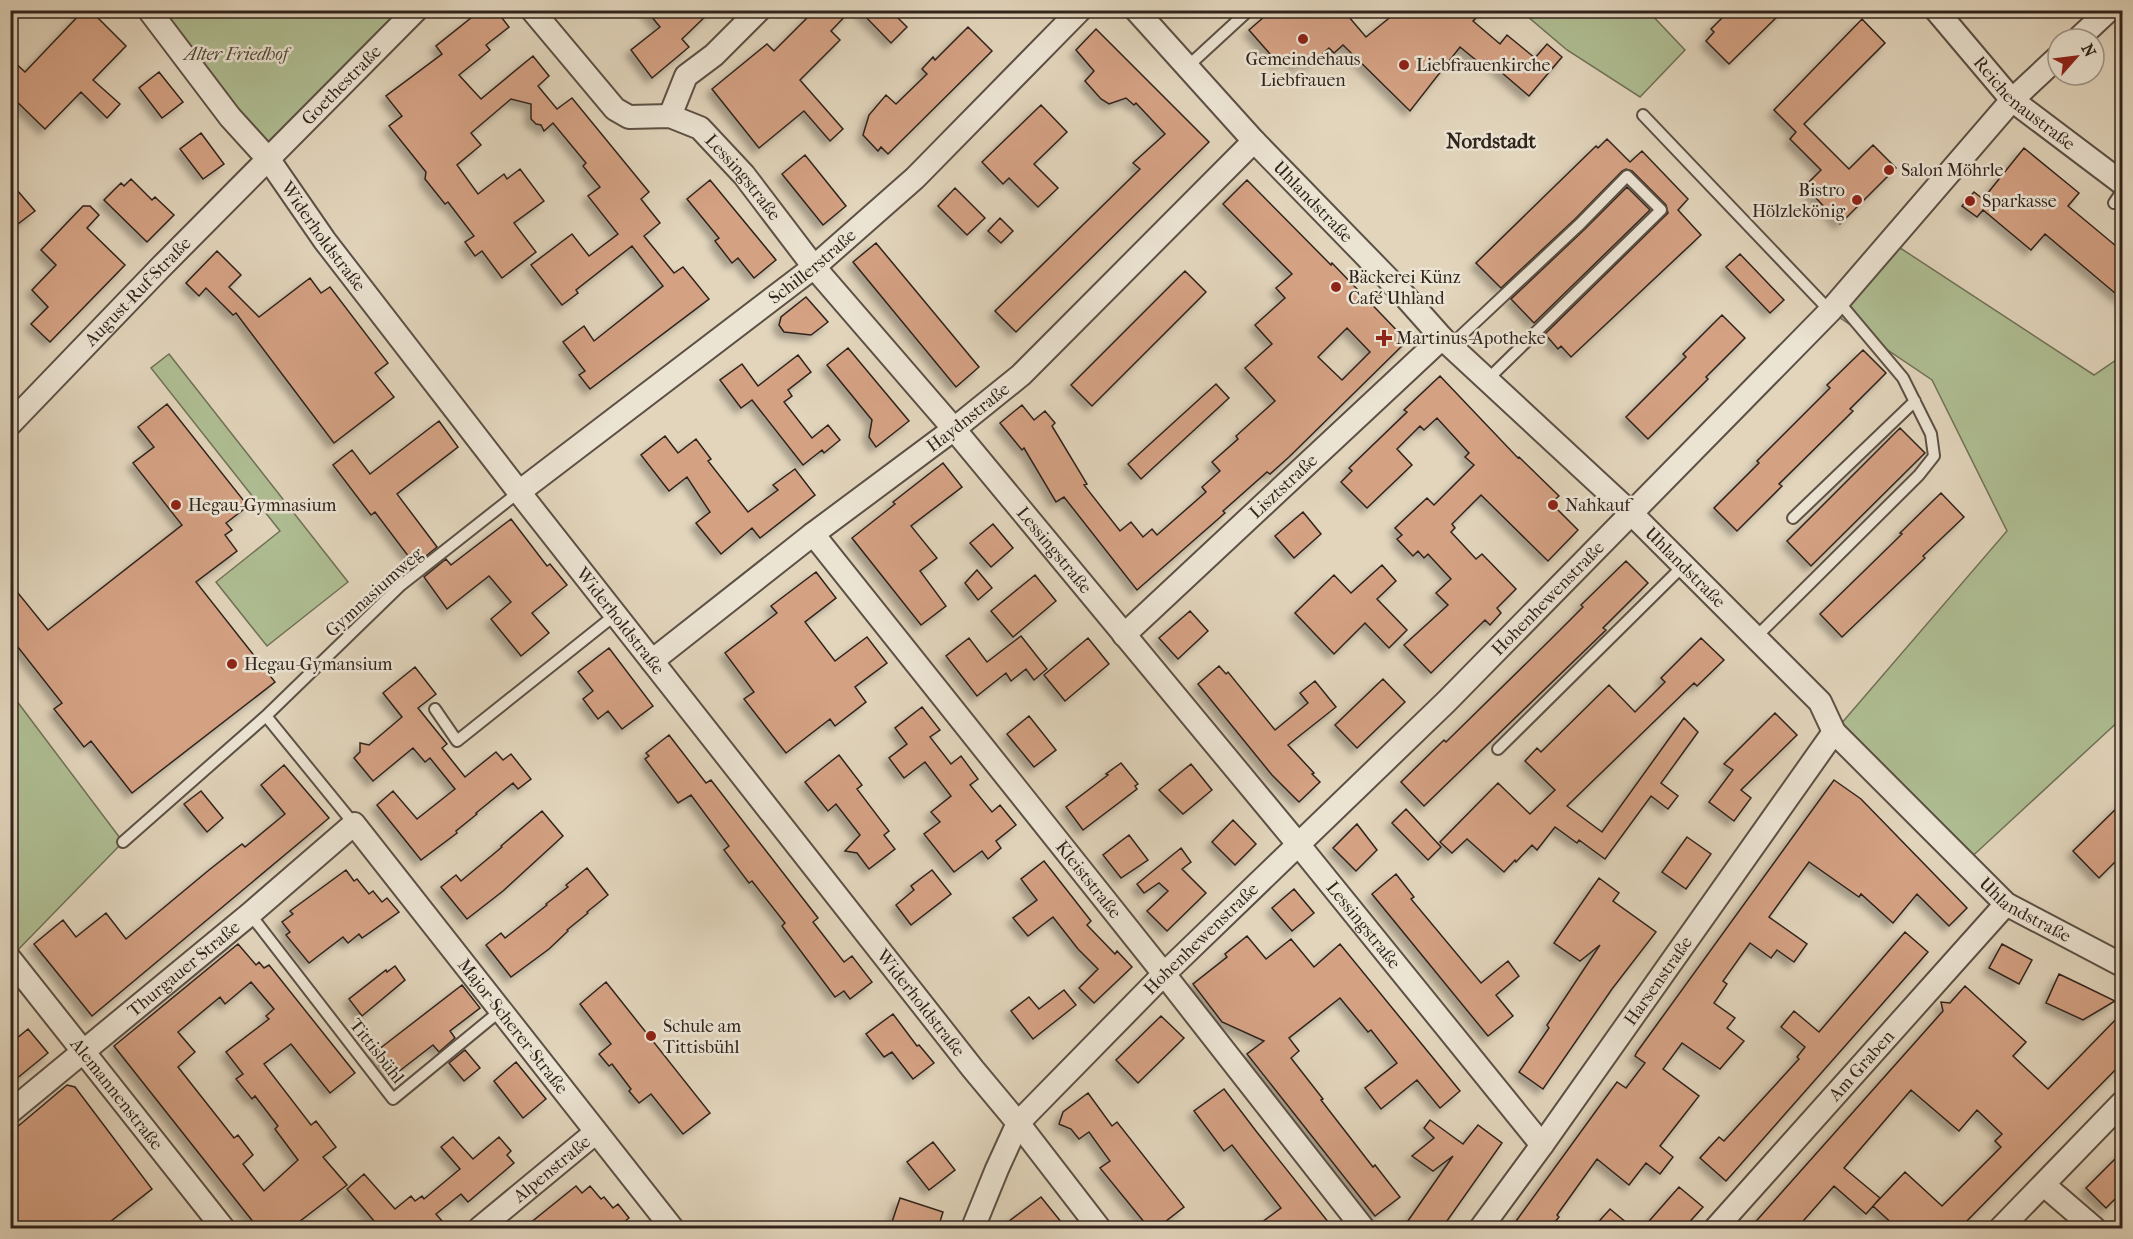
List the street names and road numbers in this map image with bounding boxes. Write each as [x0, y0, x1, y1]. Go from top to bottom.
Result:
street label: Goethestraße [298, 41, 386, 130]
street label: Reichenaustraße [1969, 52, 2079, 155]
street label: Lessingstraße [700, 130, 785, 225]
street label: Uhlandstraße [1268, 157, 1357, 247]
street label: Widerholdstraße [276, 177, 370, 296]
street label: Schillerstraße [765, 225, 861, 309]
street label: August-Ruf-Straße [80, 233, 196, 352]
street label: Haydnstraße [923, 379, 1014, 457]
street label: Lisztstraße [1245, 450, 1322, 523]
street label: Lessingstraße [1012, 503, 1096, 598]
street label: Uhlandstraße [1640, 523, 1730, 612]
street label: Hohenhewenstraße [1488, 537, 1609, 660]
street label: Gymnasiumweg [321, 543, 428, 642]
street label: Widerholdstraße [571, 563, 669, 679]
street label: Kleiststraße [1051, 837, 1126, 923]
street label: Uhlandstraße [1974, 873, 2074, 947]
street label: Lessingstraße [1322, 877, 1405, 973]
street label: Hohenhewenstraße [1140, 879, 1263, 999]
street label: Thurgauer Straße [124, 917, 244, 1022]
street label: Harsenstraße [1620, 933, 1697, 1030]
street label: Widerholdstraße [871, 945, 969, 1061]
street label: Major-Scherer-Straße [453, 955, 572, 1098]
street label: Tittisbühl [345, 1015, 408, 1088]
street label: Am Graben [1824, 1026, 1899, 1106]
street label: Alemannenstraße [65, 1033, 167, 1154]
street label: Alpenstraße [508, 1131, 595, 1208]

